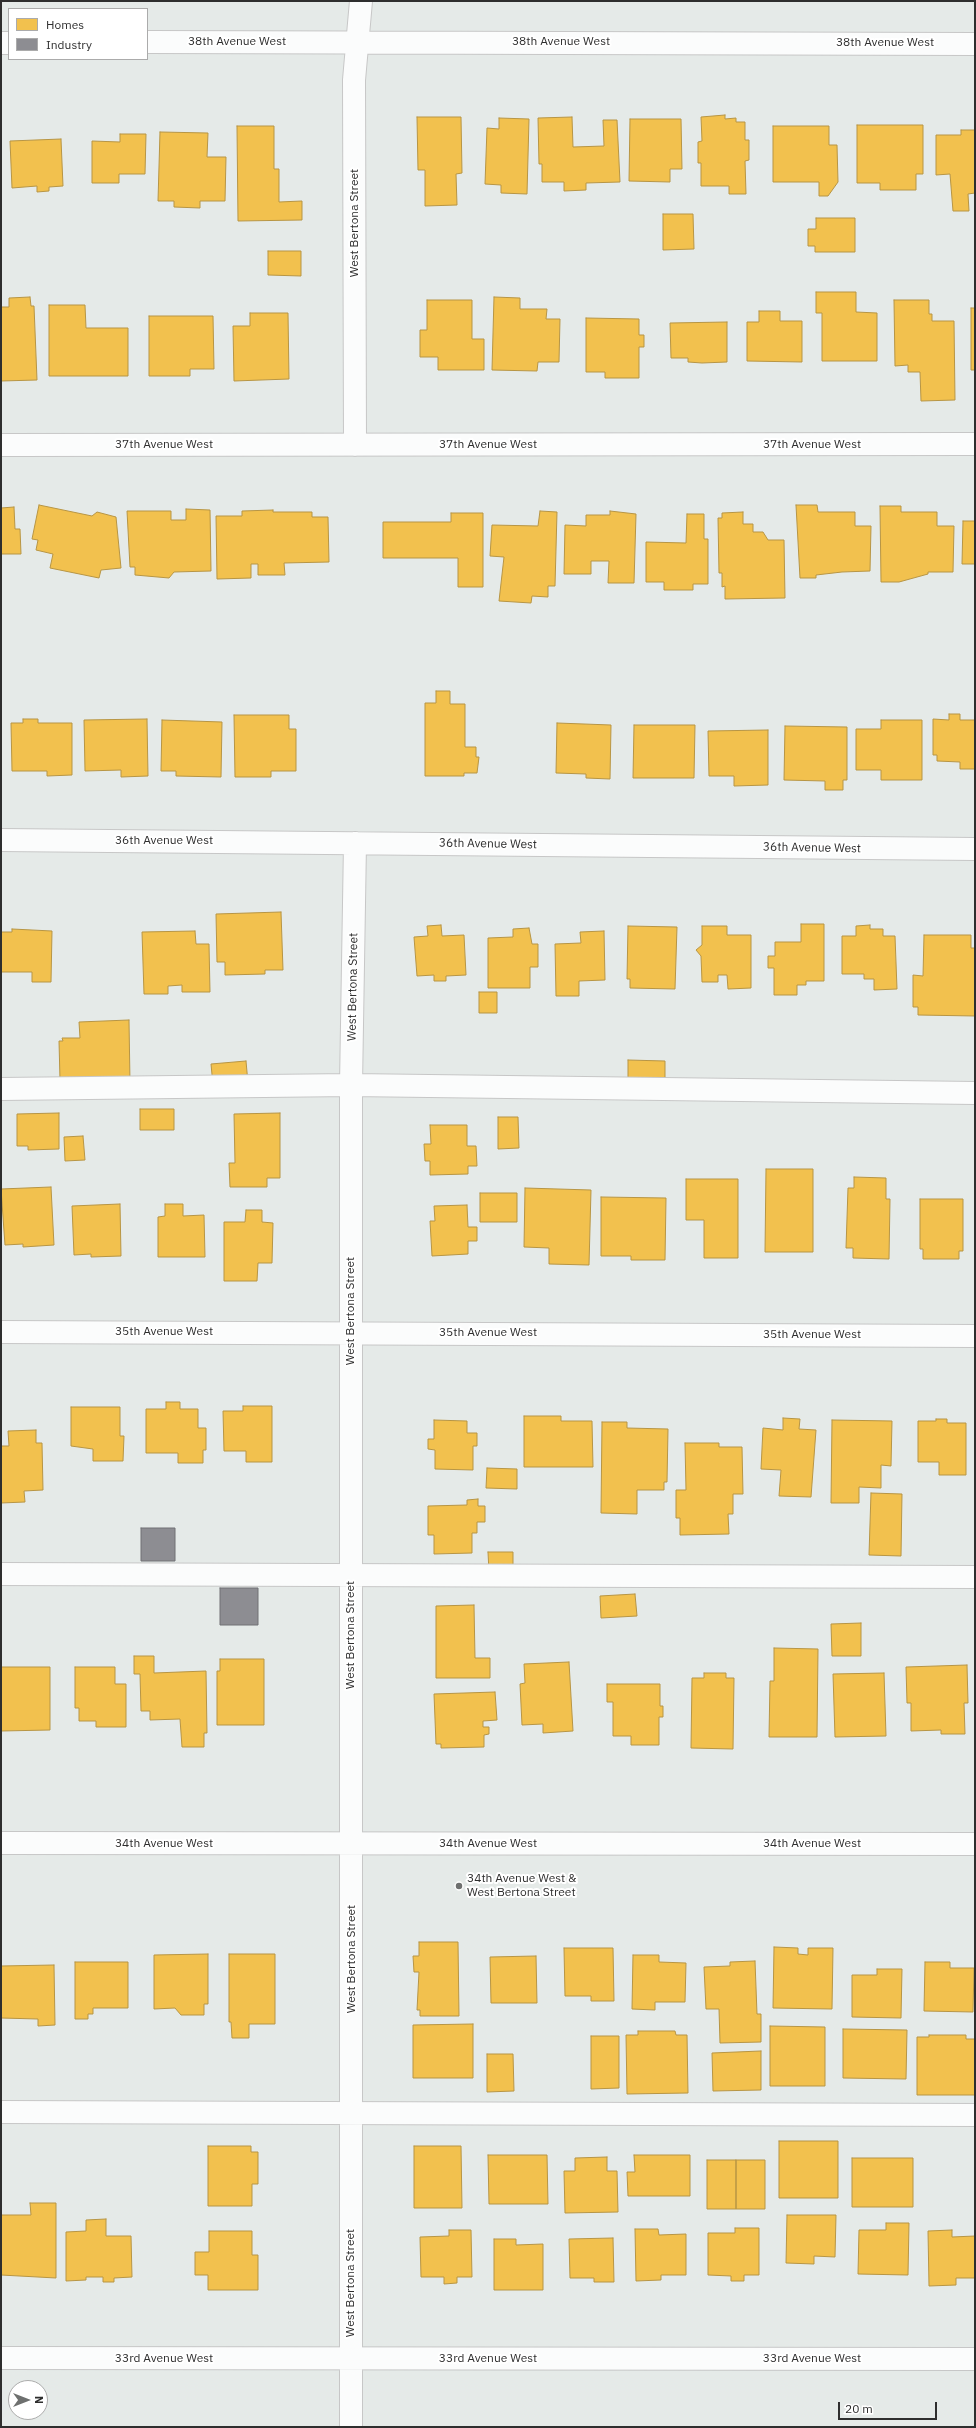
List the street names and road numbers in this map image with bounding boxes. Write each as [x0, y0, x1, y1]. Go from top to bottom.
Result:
street label: 38th Avenue West [188, 35, 286, 49]
street label: 38th Avenue West [512, 35, 610, 49]
street label: 38th Avenue West [836, 36, 934, 50]
street label: West Bertona Street [348, 169, 362, 277]
street label: 37th Avenue West [115, 438, 213, 452]
street label: 37th Avenue West [439, 438, 537, 452]
street label: 37th Avenue West [763, 438, 861, 452]
street label: 36th Avenue West [115, 834, 213, 848]
street label: 36th Avenue West [439, 836, 537, 852]
street label: 36th Avenue West [763, 840, 861, 856]
street label: West Bertona Street [345, 933, 361, 1041]
street label: West Bertona Street [344, 1257, 358, 1365]
street label: 35th Avenue West [115, 1325, 213, 1339]
street label: 35th Avenue West [439, 1326, 537, 1340]
street label: 35th Avenue West [763, 1328, 861, 1342]
street label: West Bertona Street [344, 1581, 358, 1689]
street label: 34th Avenue West [115, 1837, 213, 1851]
street label: 34th Avenue West [439, 1837, 537, 1851]
street label: 34th Avenue West [763, 1837, 861, 1851]
street label: West Bertona Street [345, 1905, 359, 2013]
street label: West Bertona Street [344, 2229, 358, 2337]
street label: 33rd Avenue West [115, 2352, 213, 2366]
street label: 33rd Avenue West [439, 2352, 537, 2366]
street label: 33rd Avenue West [763, 2352, 861, 2366]

